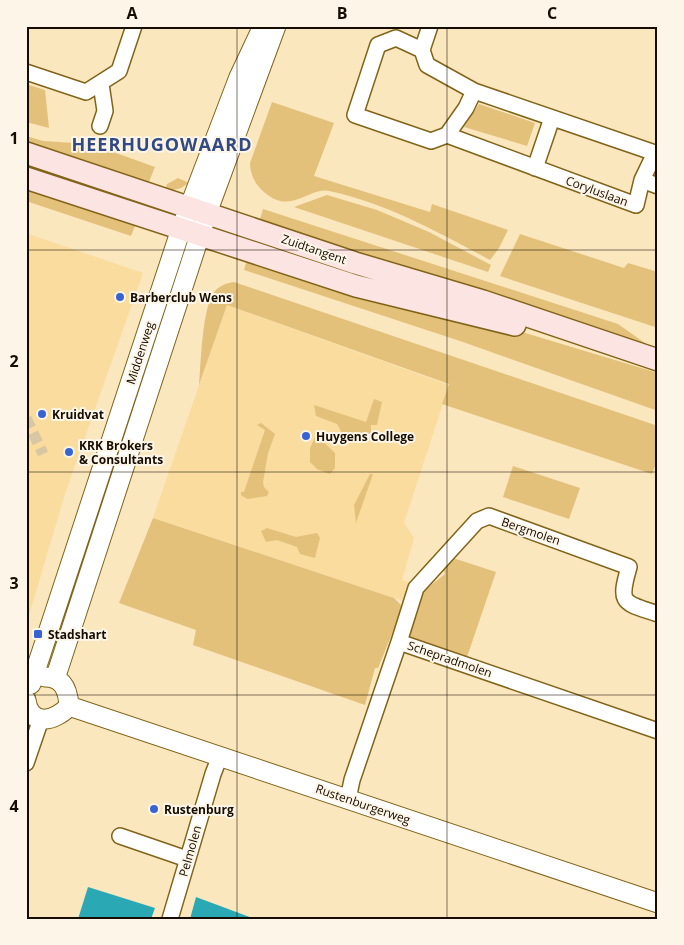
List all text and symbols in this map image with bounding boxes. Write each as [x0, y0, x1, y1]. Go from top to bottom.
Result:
text: A [126, 2, 138, 24]
text: B [337, 2, 347, 24]
text: C [547, 2, 557, 24]
text: 1 [9, 127, 19, 149]
district label: HEERHUGOWAARD [71, 132, 253, 156]
street label: Coryluslaan [563, 172, 631, 210]
street label: Zuidtangent [279, 230, 349, 268]
place label: Barberclub Wens [130, 289, 232, 306]
marker: Barberclub Wens [114, 291, 126, 303]
street label: Middenweg [122, 319, 158, 387]
text: 2 [9, 350, 19, 372]
place label: Kruidvat [52, 406, 104, 423]
marker: Kruidvat [36, 408, 48, 420]
place label: Huygens College [316, 428, 414, 445]
marker: Huygens College [300, 430, 312, 442]
place label: KRK Brokers & Consultants [79, 437, 163, 468]
marker: KRK Brokers & Consultants [63, 446, 75, 458]
street label: Bergmolen [499, 513, 563, 549]
text: 3 [9, 572, 19, 594]
place label: Stadshart [48, 626, 106, 643]
marker: Stadshart [32, 628, 44, 640]
street label: Schepradmolen [406, 637, 494, 681]
street label: Rustenburgerweg [313, 780, 413, 828]
text: 4 [9, 795, 19, 817]
place label: Rustenburg [164, 801, 234, 818]
marker: Rustenburg [148, 803, 160, 815]
street label: Pelmolen [175, 823, 205, 879]

